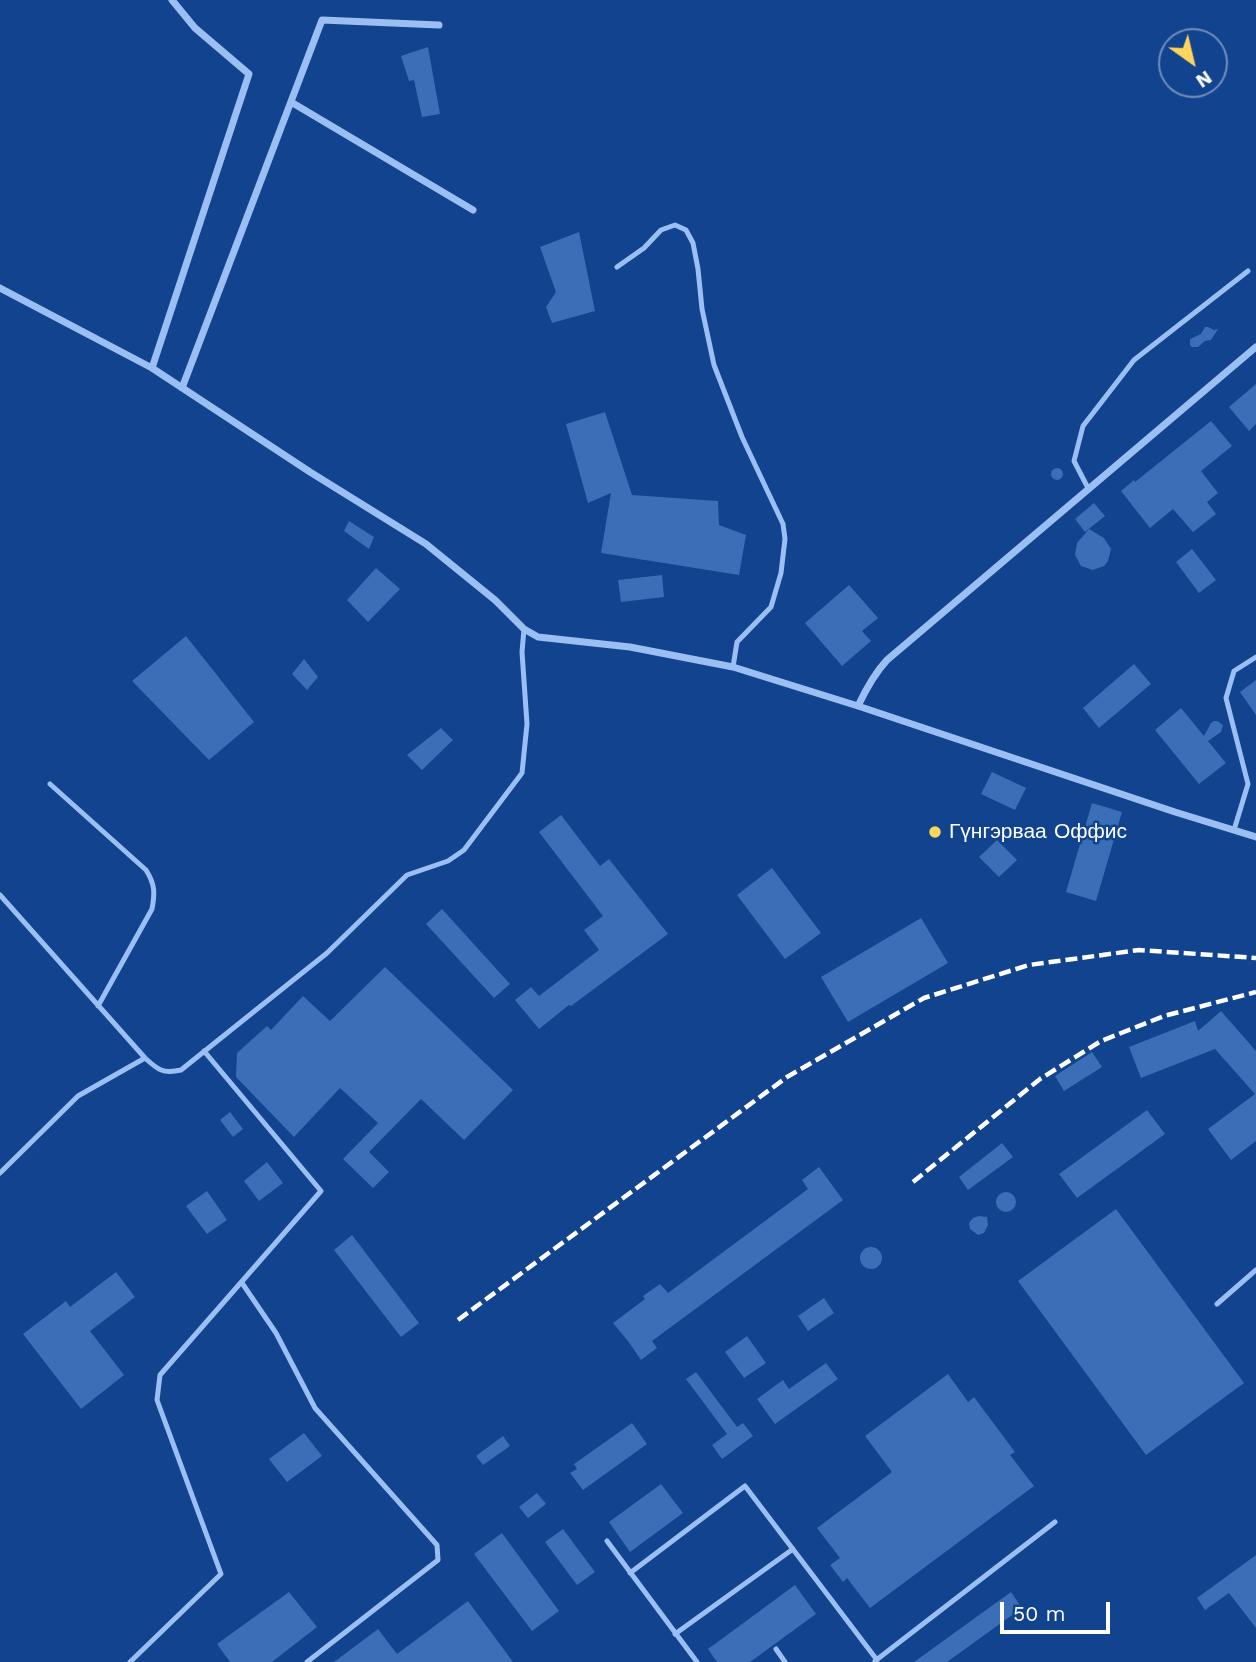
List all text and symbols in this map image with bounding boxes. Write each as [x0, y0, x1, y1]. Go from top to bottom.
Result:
north arrow [1158, 28, 1228, 98]
text: N [1192, 66, 1216, 93]
place label: Гүнгэрваа Оффис [949, 819, 1127, 845]
marker: Гүнгэрваа Оффис [927, 824, 943, 840]
scale bar [1004, 1588, 1114, 1632]
text: 50 m [1013, 1601, 1065, 1626]

